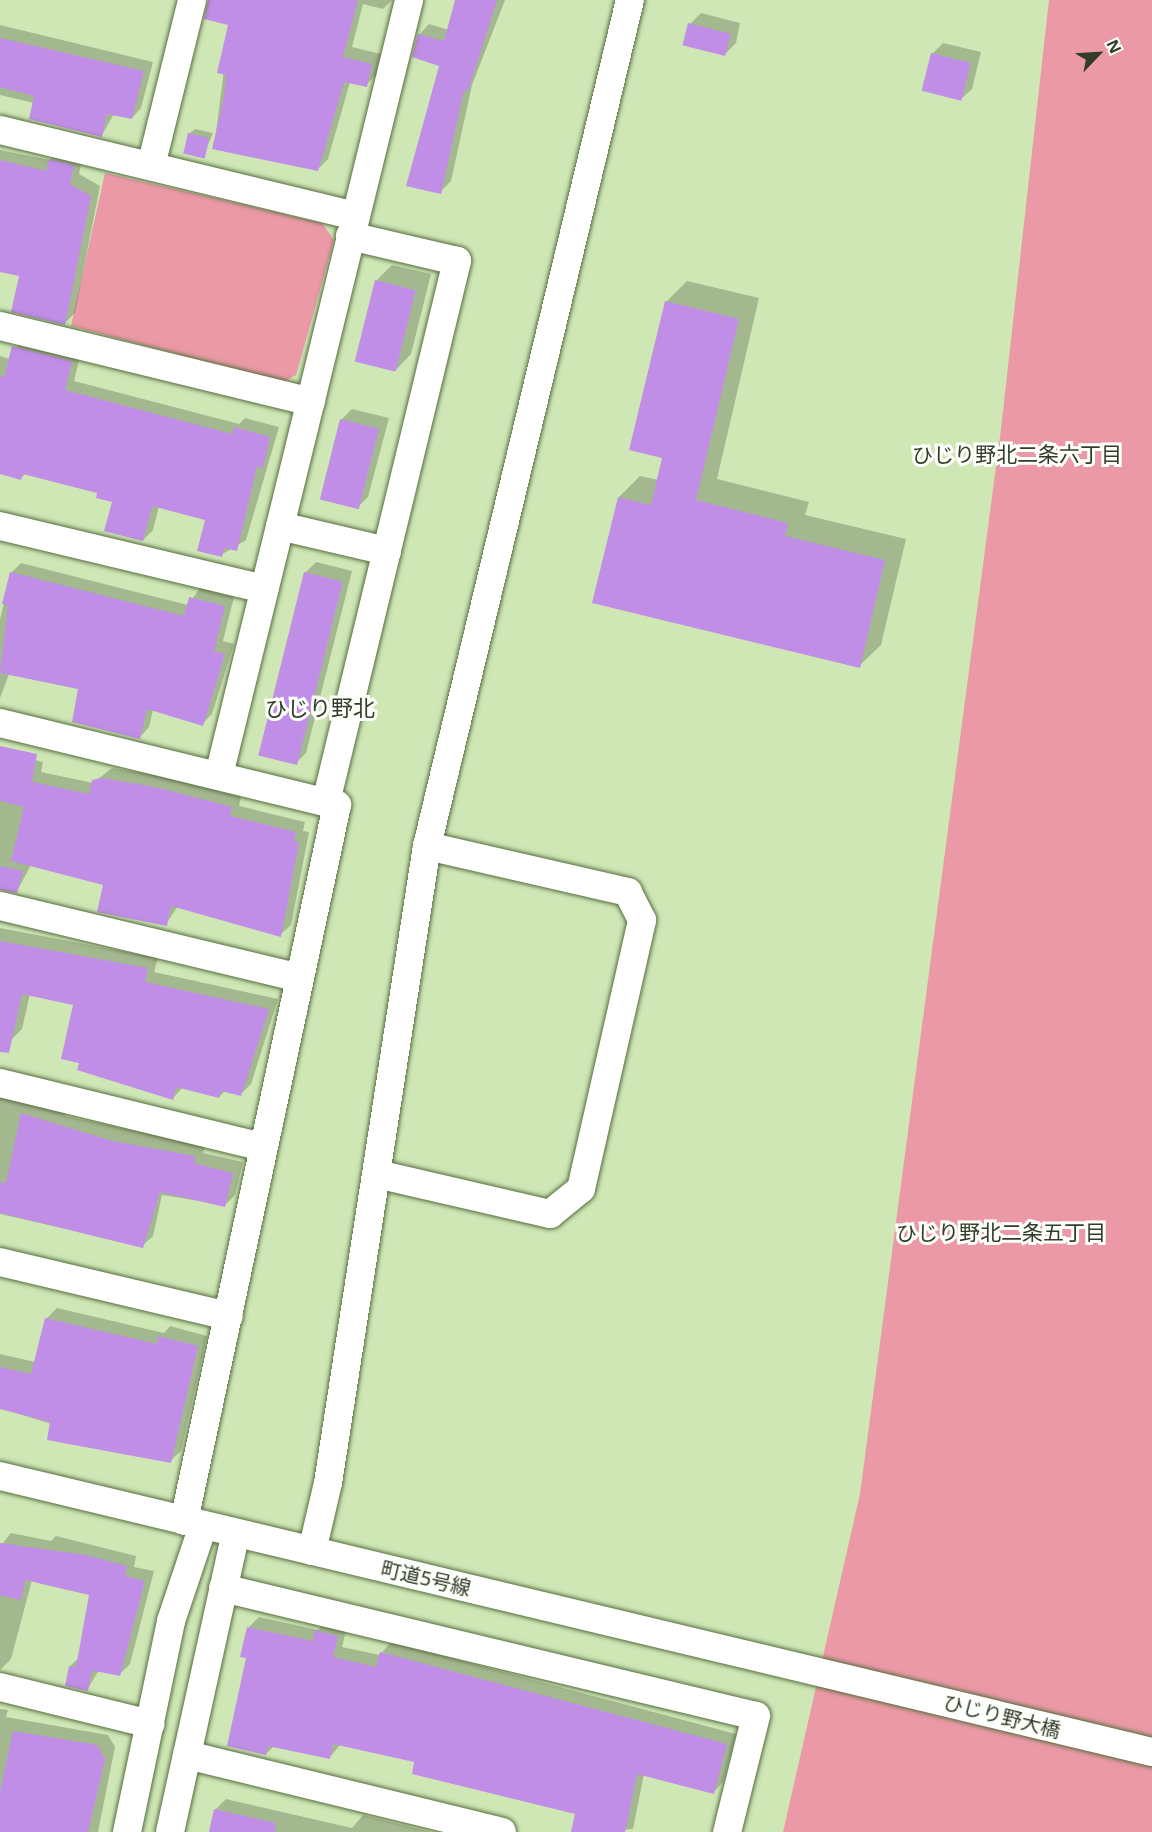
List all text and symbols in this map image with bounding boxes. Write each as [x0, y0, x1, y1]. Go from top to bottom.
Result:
north arrow [1068, 24, 1128, 84]
text: N [1102, 36, 1127, 57]
district label: ひじり野北二条六丁目 [912, 441, 1122, 467]
district label: ひじり野北 [265, 695, 375, 721]
district label: ひじり野北二条五丁目 [896, 1219, 1106, 1245]
street label: 町道5号線 [379, 1556, 473, 1600]
street label: ひじり野大橋 [941, 1690, 1063, 1742]

